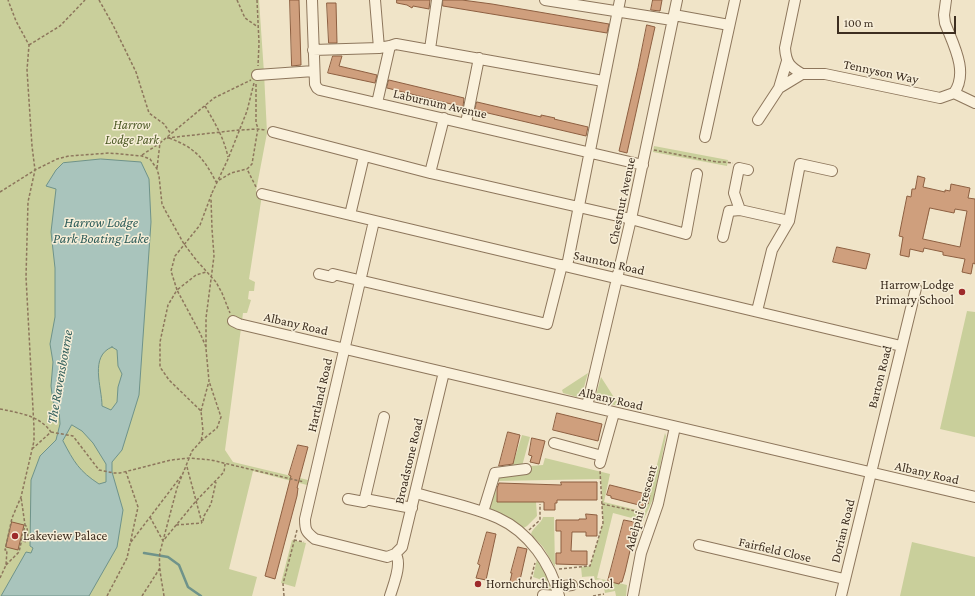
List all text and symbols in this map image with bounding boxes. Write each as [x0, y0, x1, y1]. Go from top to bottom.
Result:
scale bar [839, 8, 958, 34]
text: 100 m [844, 16, 873, 30]
street label: Tennyson Way [842, 56, 920, 88]
street label: Laburnum Avenue [392, 86, 488, 122]
park label: Harrow Lodge Park [105, 117, 159, 148]
street label: Chestnut Avenue [605, 156, 639, 246]
water label: Harrow Lodge Park Boating Lake [53, 215, 149, 248]
street label: Saunton Road [572, 247, 646, 279]
place label: Harrow Lodge Primary School [875, 277, 954, 308]
marker: Harrow Lodge Primary School [957, 287, 967, 297]
street label: Albany Road [262, 309, 330, 339]
water label: The Ravensbourne [43, 329, 77, 425]
street label: Barton Road [865, 344, 895, 410]
street label: Hartland Road [304, 356, 336, 434]
street label: Albany Road [577, 384, 645, 414]
street label: Broadstone Road [392, 416, 426, 506]
street label: Albany Road [893, 458, 961, 488]
street label: Adelphi Crescent [621, 463, 661, 553]
street label: Dorian Road [828, 498, 858, 564]
place label: Lakeview Palace [23, 528, 107, 544]
marker: Lakeview Palace [10, 531, 20, 541]
street label: Fairfield Close [737, 534, 813, 566]
place label: Hornchurch High School [486, 576, 613, 592]
marker: Hornchurch High School [473, 579, 483, 589]

